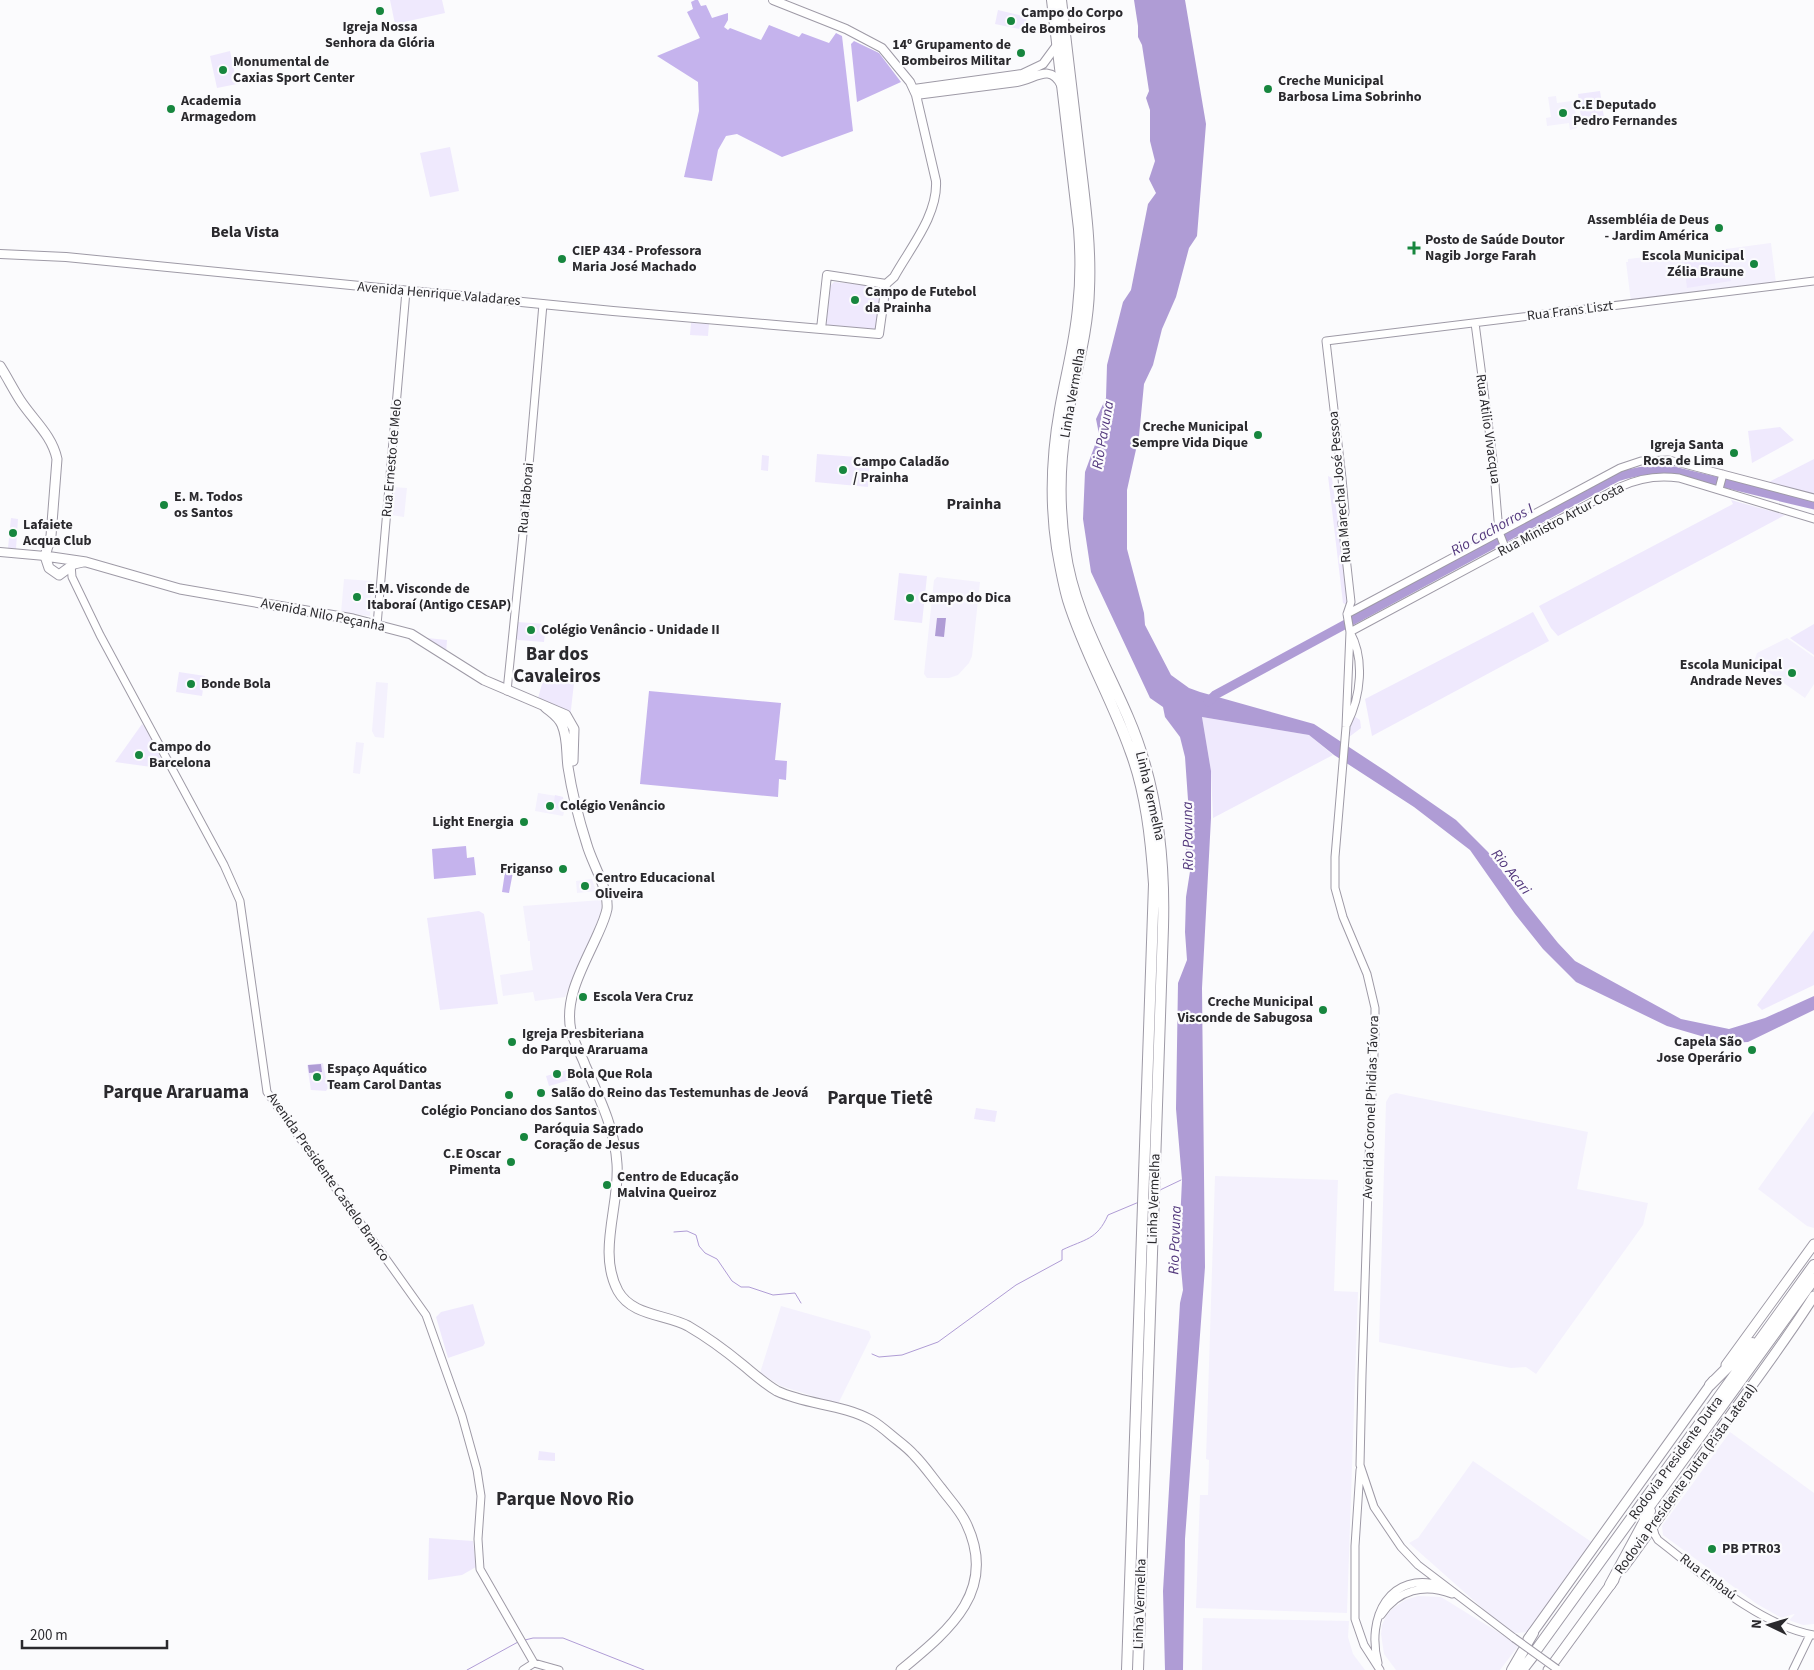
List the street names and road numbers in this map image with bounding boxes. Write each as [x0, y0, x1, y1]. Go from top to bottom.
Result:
street label: Avenida Henrique Valadares [357, 277, 522, 311]
street label: Rua Frans Liszt [1526, 296, 1615, 326]
street label: Linha Vermelha [1055, 346, 1091, 440]
street label: Rua Atilio Vivacqua [1470, 373, 1506, 485]
street label: Rua Ernesto de Melo [377, 398, 407, 518]
street label: Rua Marechal José Pessoa [1323, 410, 1357, 564]
street label: Rua Itaborai [513, 462, 539, 534]
street label: Rua Ministro Artur Costa [1494, 478, 1628, 562]
street label: Avenida Nilo Peçanha [259, 593, 387, 637]
street label: Linha Vermelha [1130, 749, 1170, 843]
street label: Avenida Coronel Phidias Távora [1358, 1015, 1384, 1199]
street label: Avenida Presidente Castelo Branco [262, 1088, 394, 1266]
street label: Linha Vermelha [1142, 1153, 1166, 1245]
street label: Rodovia Presidente Dutra (Pista Lateral) [1610, 1379, 1762, 1579]
street label: Rodovia Presidente Dutra [1624, 1392, 1728, 1524]
street label: Rua Embaú [1675, 1549, 1741, 1605]
street label: Linha Vermelha [1128, 1558, 1152, 1650]

